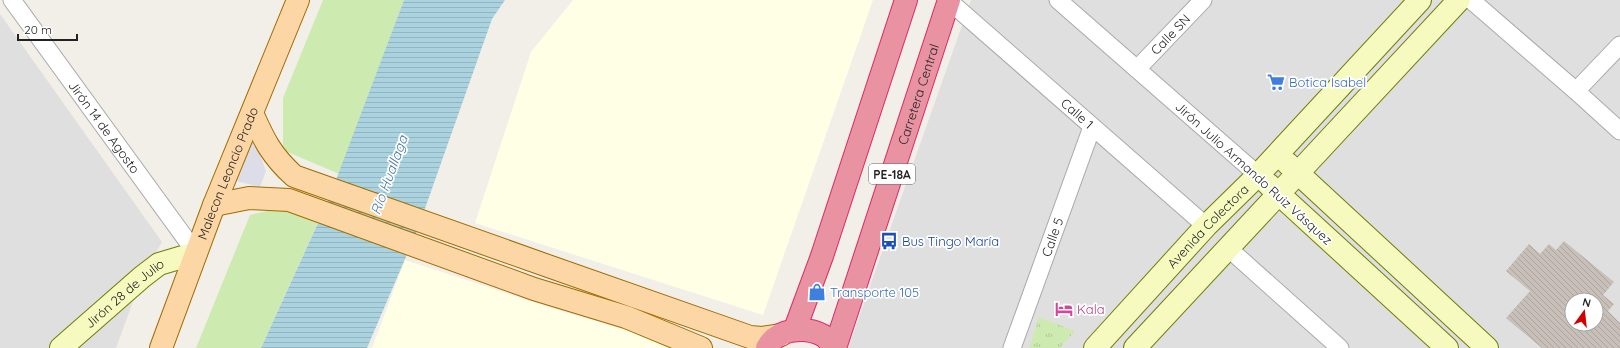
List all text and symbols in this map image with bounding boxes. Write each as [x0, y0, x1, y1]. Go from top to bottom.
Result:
street label: Calle SN [1147, 11, 1193, 58]
scale bar [18, 16, 77, 42]
text: 20 m [24, 22, 52, 37]
street label: Carretera Central [894, 42, 942, 147]
supermarket icon: Botica Isabel [1266, 72, 1286, 92]
place label: Botica Isabel [1289, 74, 1366, 90]
street label: Jirón 14 de Agosto [65, 78, 143, 176]
street label: Calle 1 [1058, 95, 1097, 132]
street label: Jirón Julio Armando Ruiz Vásquez [1172, 98, 1336, 248]
street label: Malecon Leoncio Prado [194, 104, 261, 242]
water label: Río Huallaga [366, 131, 412, 217]
road number: PE-18A [869, 164, 915, 184]
street label: Avenida Colectora [1164, 181, 1252, 271]
street label: Calle 5 [1038, 215, 1067, 259]
bus stop icon: Bus Tingo María [879, 231, 899, 251]
place label: Bus Tingo María [902, 233, 999, 249]
street label: Jirón 28 de Julio [82, 255, 166, 331]
shop icon: Transporte 105 [807, 282, 827, 302]
place label: Transporte 105 [830, 284, 919, 300]
north arrow [1564, 292, 1604, 332]
text: N [1581, 295, 1592, 310]
hotel icon: Kala [1054, 299, 1074, 319]
place label: Kala [1077, 301, 1105, 317]

